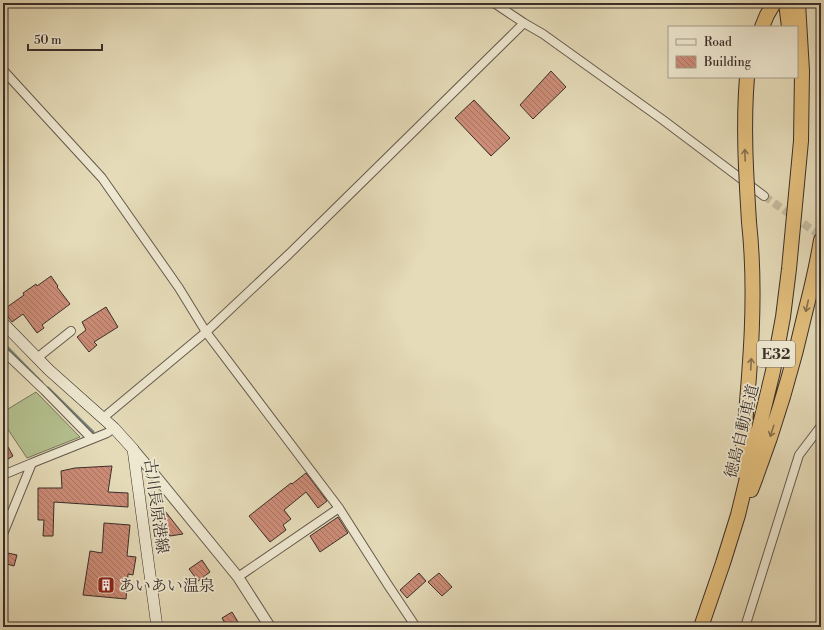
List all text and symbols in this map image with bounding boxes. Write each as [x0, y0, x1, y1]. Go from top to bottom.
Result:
scale bar [28, 26, 102, 52]
legend [668, 26, 798, 78]
text: 50 m [34, 33, 62, 48]
text: Road [704, 35, 732, 50]
text: Building [703, 55, 752, 70]
one-way arrow [741, 149, 749, 162]
one-way arrow [803, 299, 811, 312]
road number: E32 [757, 341, 795, 367]
one-way arrow [747, 358, 754, 371]
street label: 徳島自動車道 [721, 382, 763, 480]
one-way arrow [768, 425, 776, 437]
street label: 古川長原港線 [139, 457, 173, 555]
building icon: あいあい温泉 [96, 575, 116, 595]
place label: あいあい温泉 [119, 576, 215, 596]

